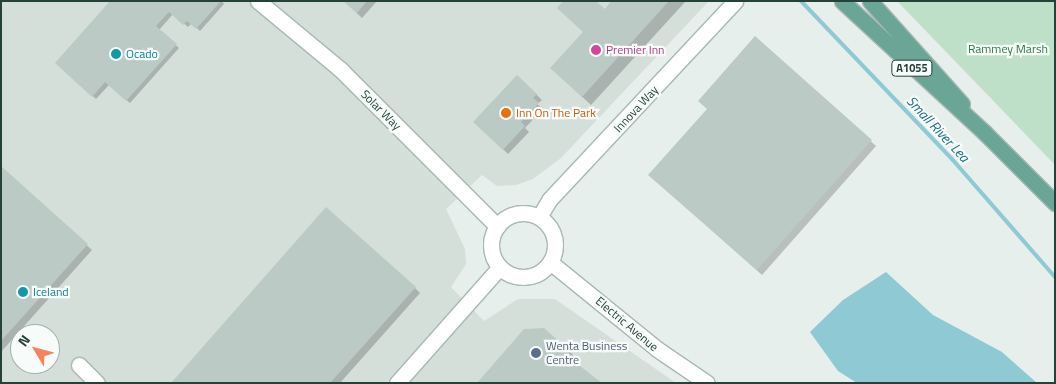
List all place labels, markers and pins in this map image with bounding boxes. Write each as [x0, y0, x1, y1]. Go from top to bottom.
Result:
place label: Premier Inn [606, 43, 665, 57]
marker: Premier Inn [590, 44, 602, 56]
place label: Ocado [126, 47, 158, 61]
marker: Ocado [110, 48, 122, 60]
place label: Inn On The Park [516, 106, 596, 120]
marker: Inn On The Park [500, 107, 512, 119]
place label: Iceland [33, 285, 69, 299]
marker: Iceland [17, 286, 29, 298]
place label: Wenta Business Centre [546, 339, 627, 367]
marker: Wenta Business Centre [530, 347, 542, 359]

